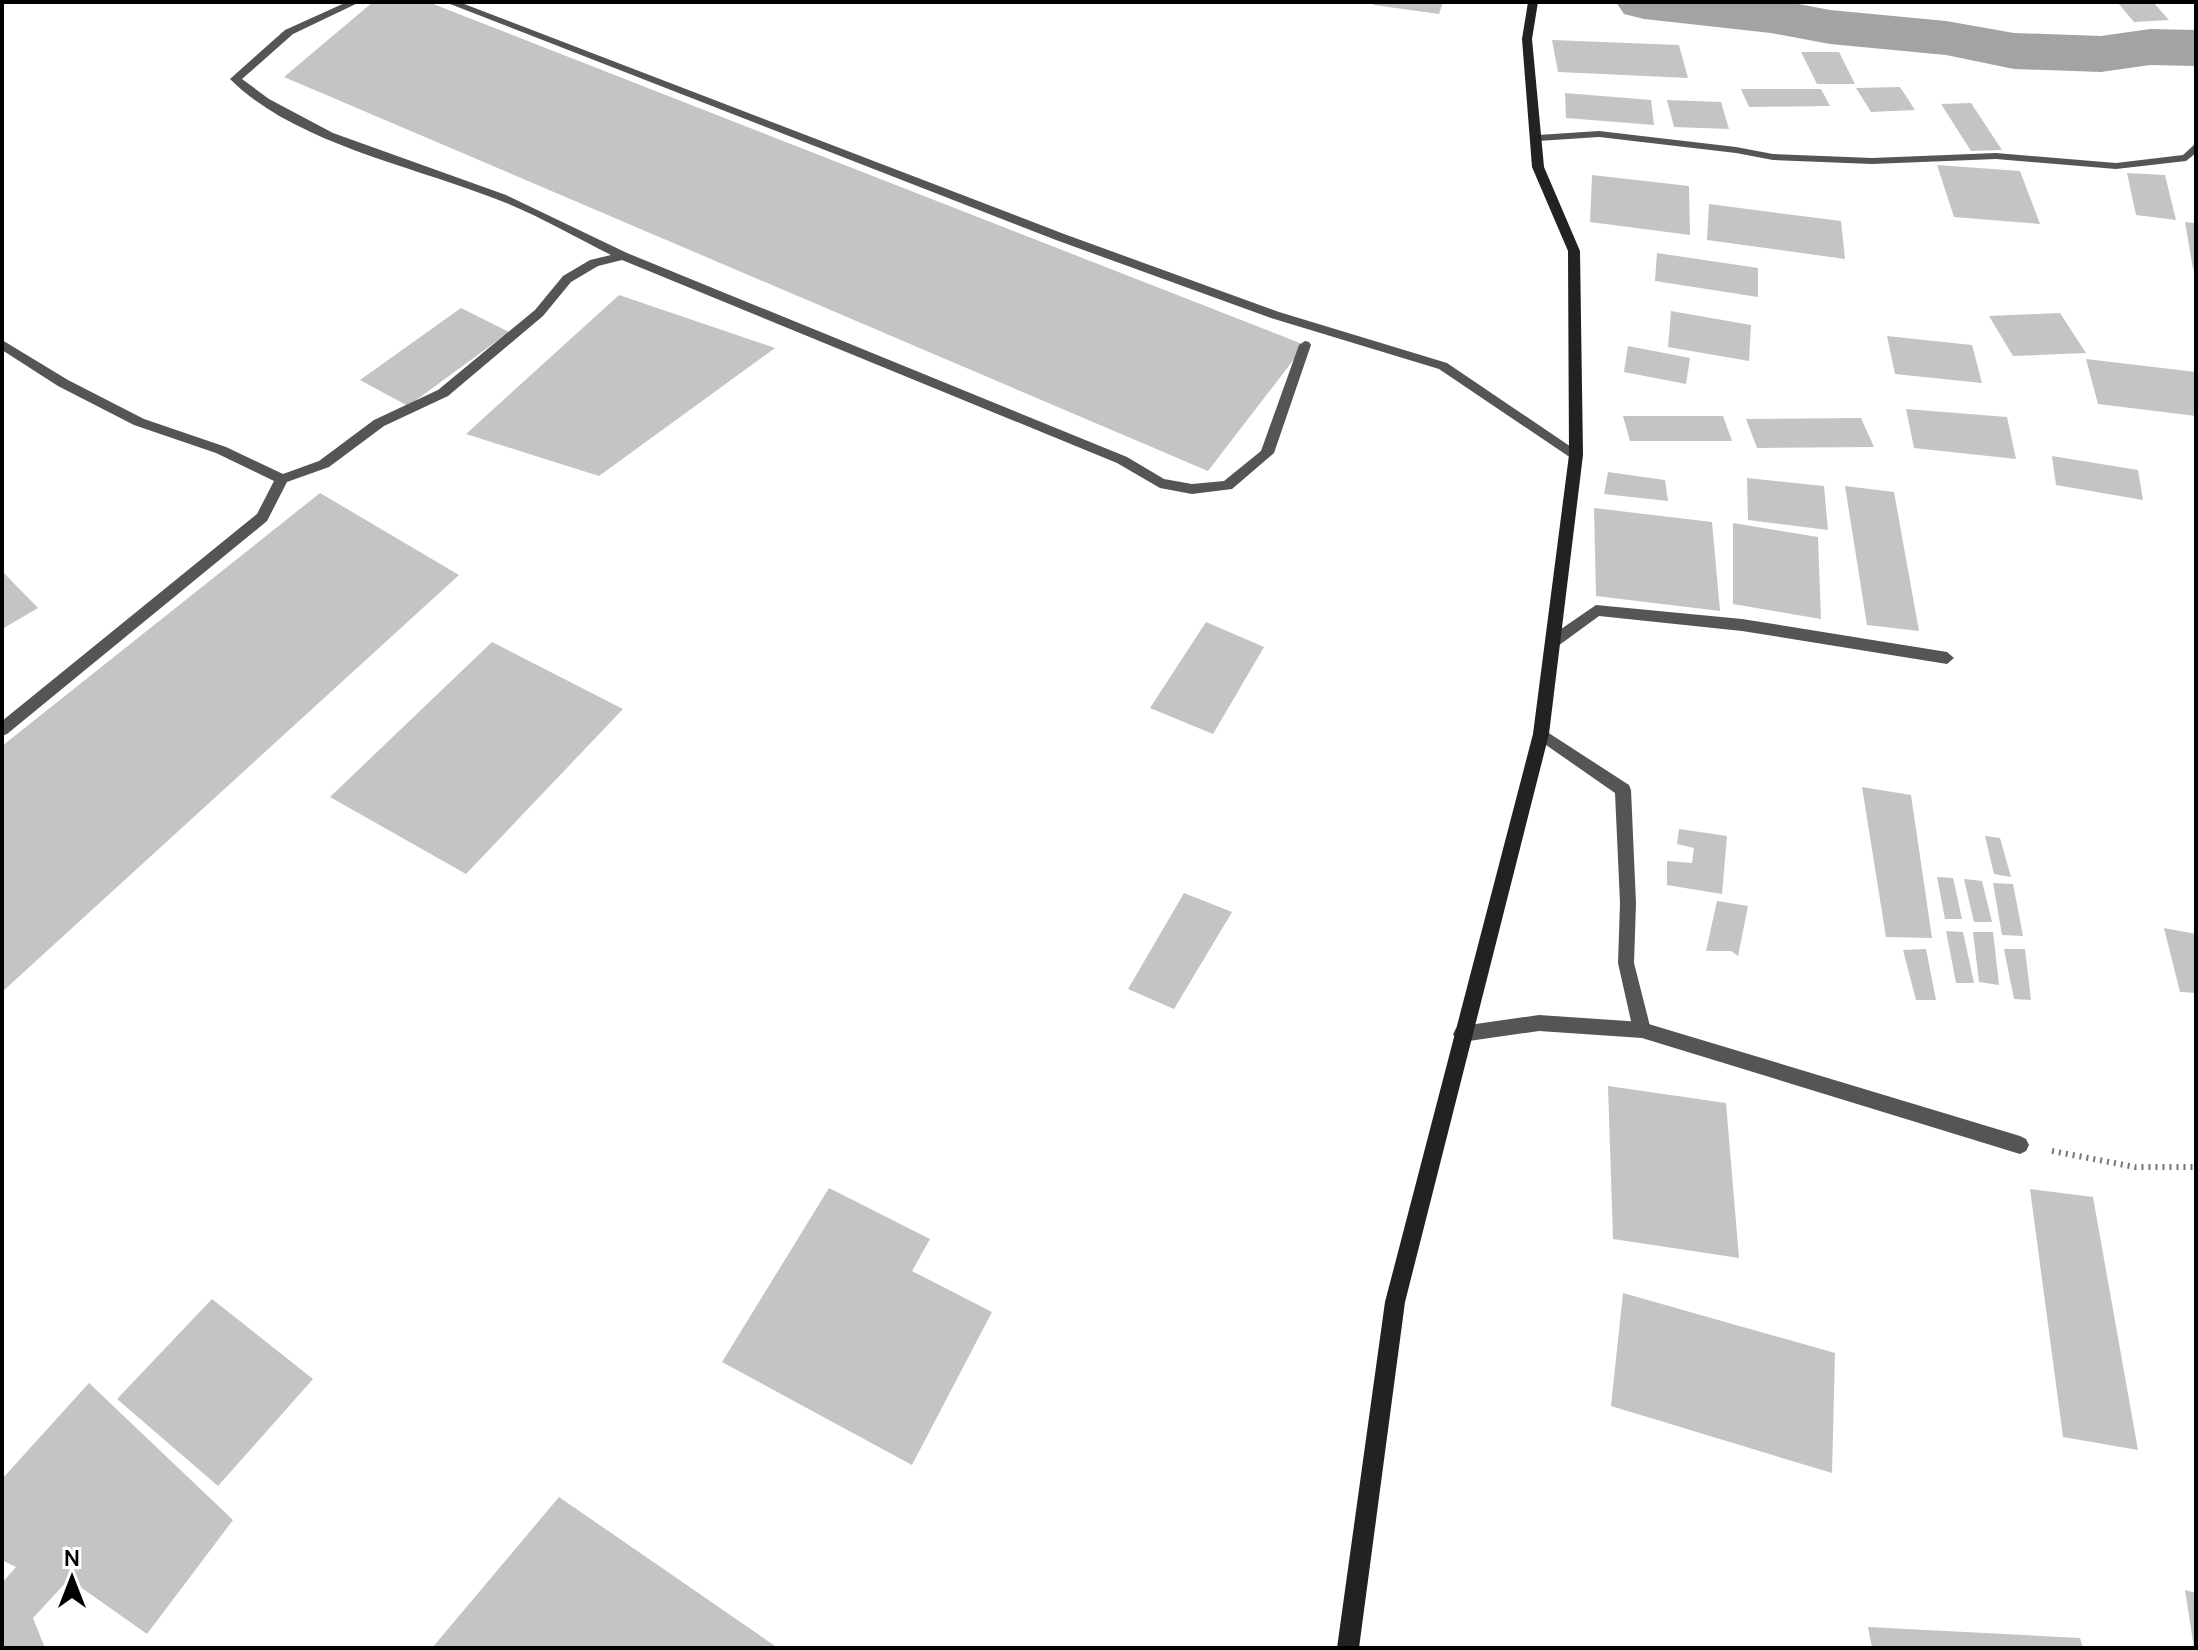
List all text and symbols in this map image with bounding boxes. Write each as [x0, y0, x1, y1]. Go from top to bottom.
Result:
north arrow [32, 1538, 112, 1618]
text: N [64, 1543, 80, 1573]

